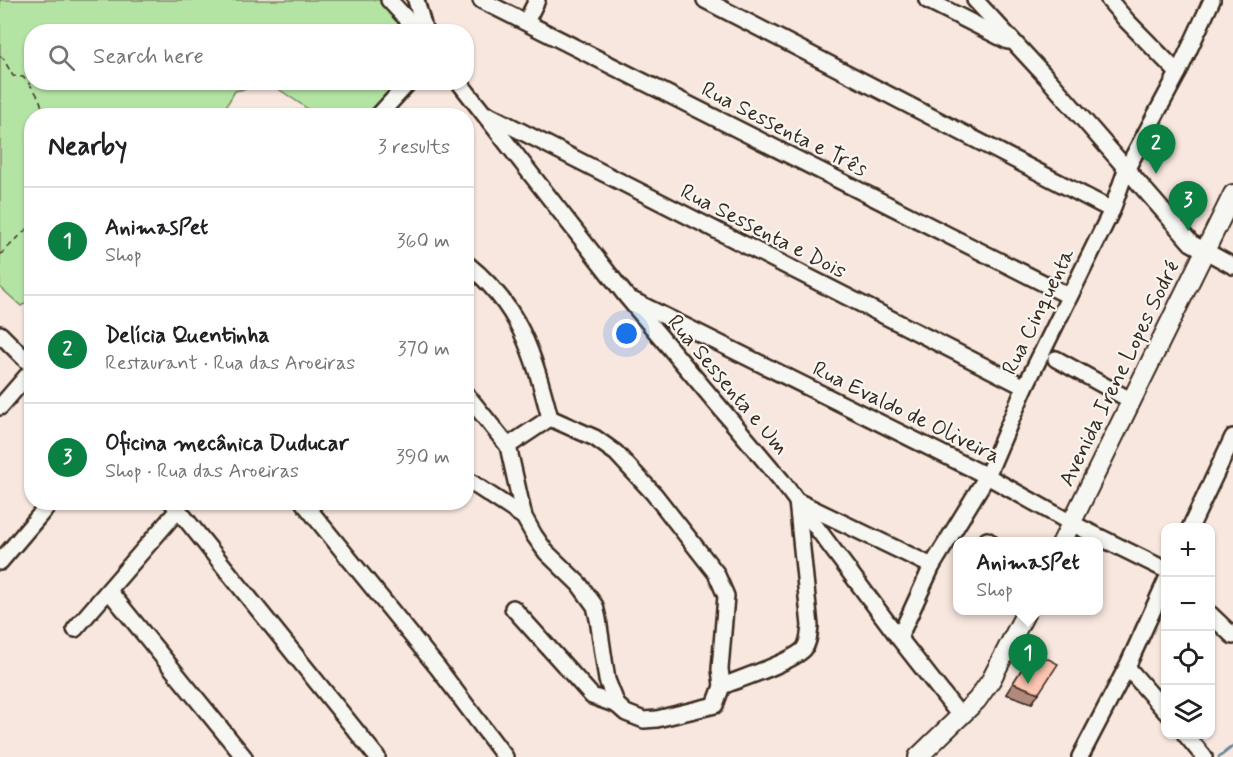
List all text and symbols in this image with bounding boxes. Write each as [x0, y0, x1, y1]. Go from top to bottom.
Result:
search box [24, 24, 474, 90]
icon: search [45, 41, 78, 74]
text: Search here [93, 43, 204, 71]
street label: Rua Sessenta e Três [696, 76, 872, 184]
pin: 2 [1136, 124, 1176, 174]
text: Nearby [48, 130, 127, 164]
text: 3 results [378, 134, 450, 161]
street label: Rua Sessenta e Dois [675, 178, 851, 286]
pin: 3 [1168, 182, 1208, 231]
text: AnimasPet [105, 214, 208, 242]
text: 1 [63, 228, 72, 255]
text: 360 m [397, 228, 450, 255]
text: Shop [105, 242, 142, 269]
street label: Rua Cinquenta [996, 243, 1082, 380]
street label: Avenida Irene Lopes Sodré [1053, 256, 1187, 491]
street label: Rua Sessenta e Um [660, 309, 794, 461]
your location [612, 319, 641, 348]
text: Delícia Quentinha [105, 322, 270, 350]
text: 2 [63, 336, 72, 363]
text: 370 m [398, 336, 450, 363]
text: Restaurant · Rua das Aroeiras [105, 350, 355, 377]
street label: Rua Evaldo de Oliveira [808, 355, 1005, 470]
text: Oficina mecânica Duducar [105, 430, 349, 458]
text: 3 [63, 444, 72, 471]
text: 390 m [396, 444, 450, 471]
text: Shop · Rua das Aroeiras [105, 458, 299, 485]
map controls [1161, 523, 1215, 739]
button: + [1161, 523, 1215, 577]
popup [953, 537, 1103, 615]
text: AnimasPet [976, 549, 1080, 577]
text: Shop [976, 577, 1013, 604]
button: − [1161, 577, 1215, 631]
button: locate [1161, 631, 1215, 685]
pin: 1 [1008, 634, 1048, 684]
button: layers [1161, 685, 1215, 739]

